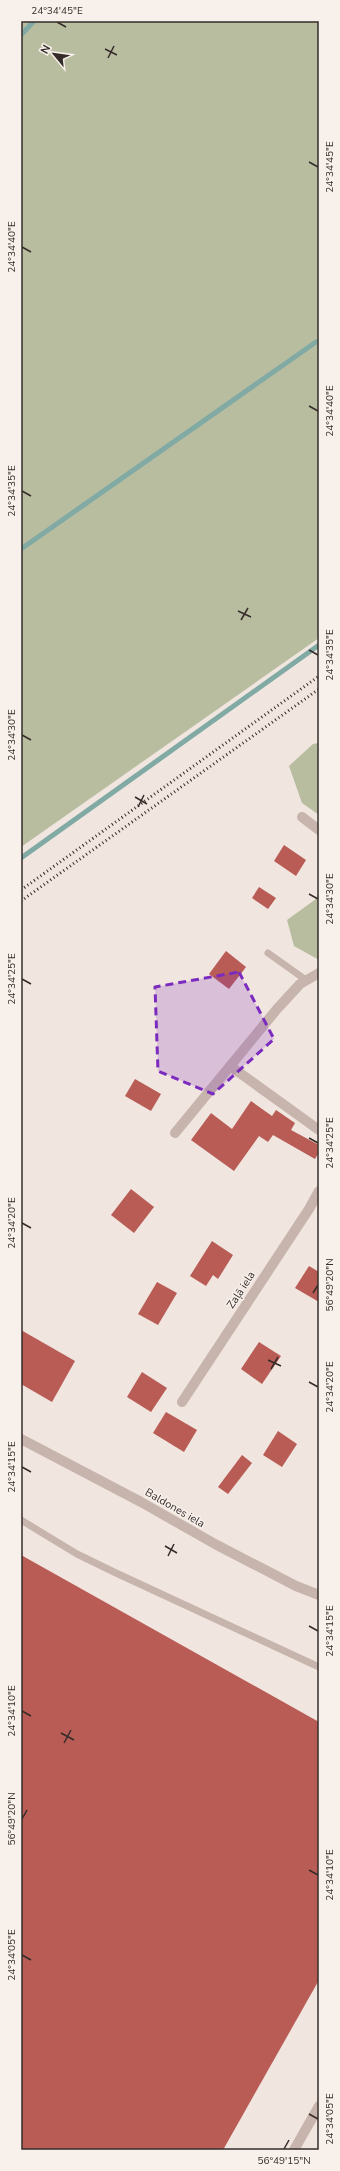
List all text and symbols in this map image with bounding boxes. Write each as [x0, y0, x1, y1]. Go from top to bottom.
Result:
text: 24°34'45"E [31, 4, 83, 18]
north arrow [34, 34, 74, 74]
text: N [37, 42, 54, 57]
text: 24°34'45"E [323, 141, 337, 193]
text: 24°34'40"E [5, 221, 19, 273]
text: 24°34'40"E [323, 385, 337, 437]
text: 24°34'35"E [5, 465, 19, 517]
text: 24°34'35"E [323, 629, 337, 681]
text: 24°34'30"E [5, 709, 19, 761]
text: 24°34'30"E [323, 873, 337, 925]
text: 24°34'25"E [5, 953, 19, 1005]
text: 24°34'25"E [323, 1117, 337, 1169]
text: 24°34'20"E [5, 1197, 19, 1249]
text: 56°49'20"N [323, 1258, 337, 1312]
street label: Zaļā iela [223, 1268, 259, 1312]
text: 24°34'20"E [323, 1361, 337, 1413]
text: 24°34'15"E [5, 1441, 19, 1493]
street label: Baldones iela [142, 1485, 208, 1531]
text: 24°34'15"E [323, 1605, 337, 1657]
text: 24°34'10"E [5, 1685, 19, 1737]
text: 56°49'20"N [5, 1792, 19, 1846]
text: 24°34'10"E [323, 1849, 337, 1901]
text: 24°34'05"E [5, 1929, 19, 1981]
text: 24°34'05"E [323, 2093, 337, 2145]
text: 56°49'15"N [257, 2154, 311, 2168]

